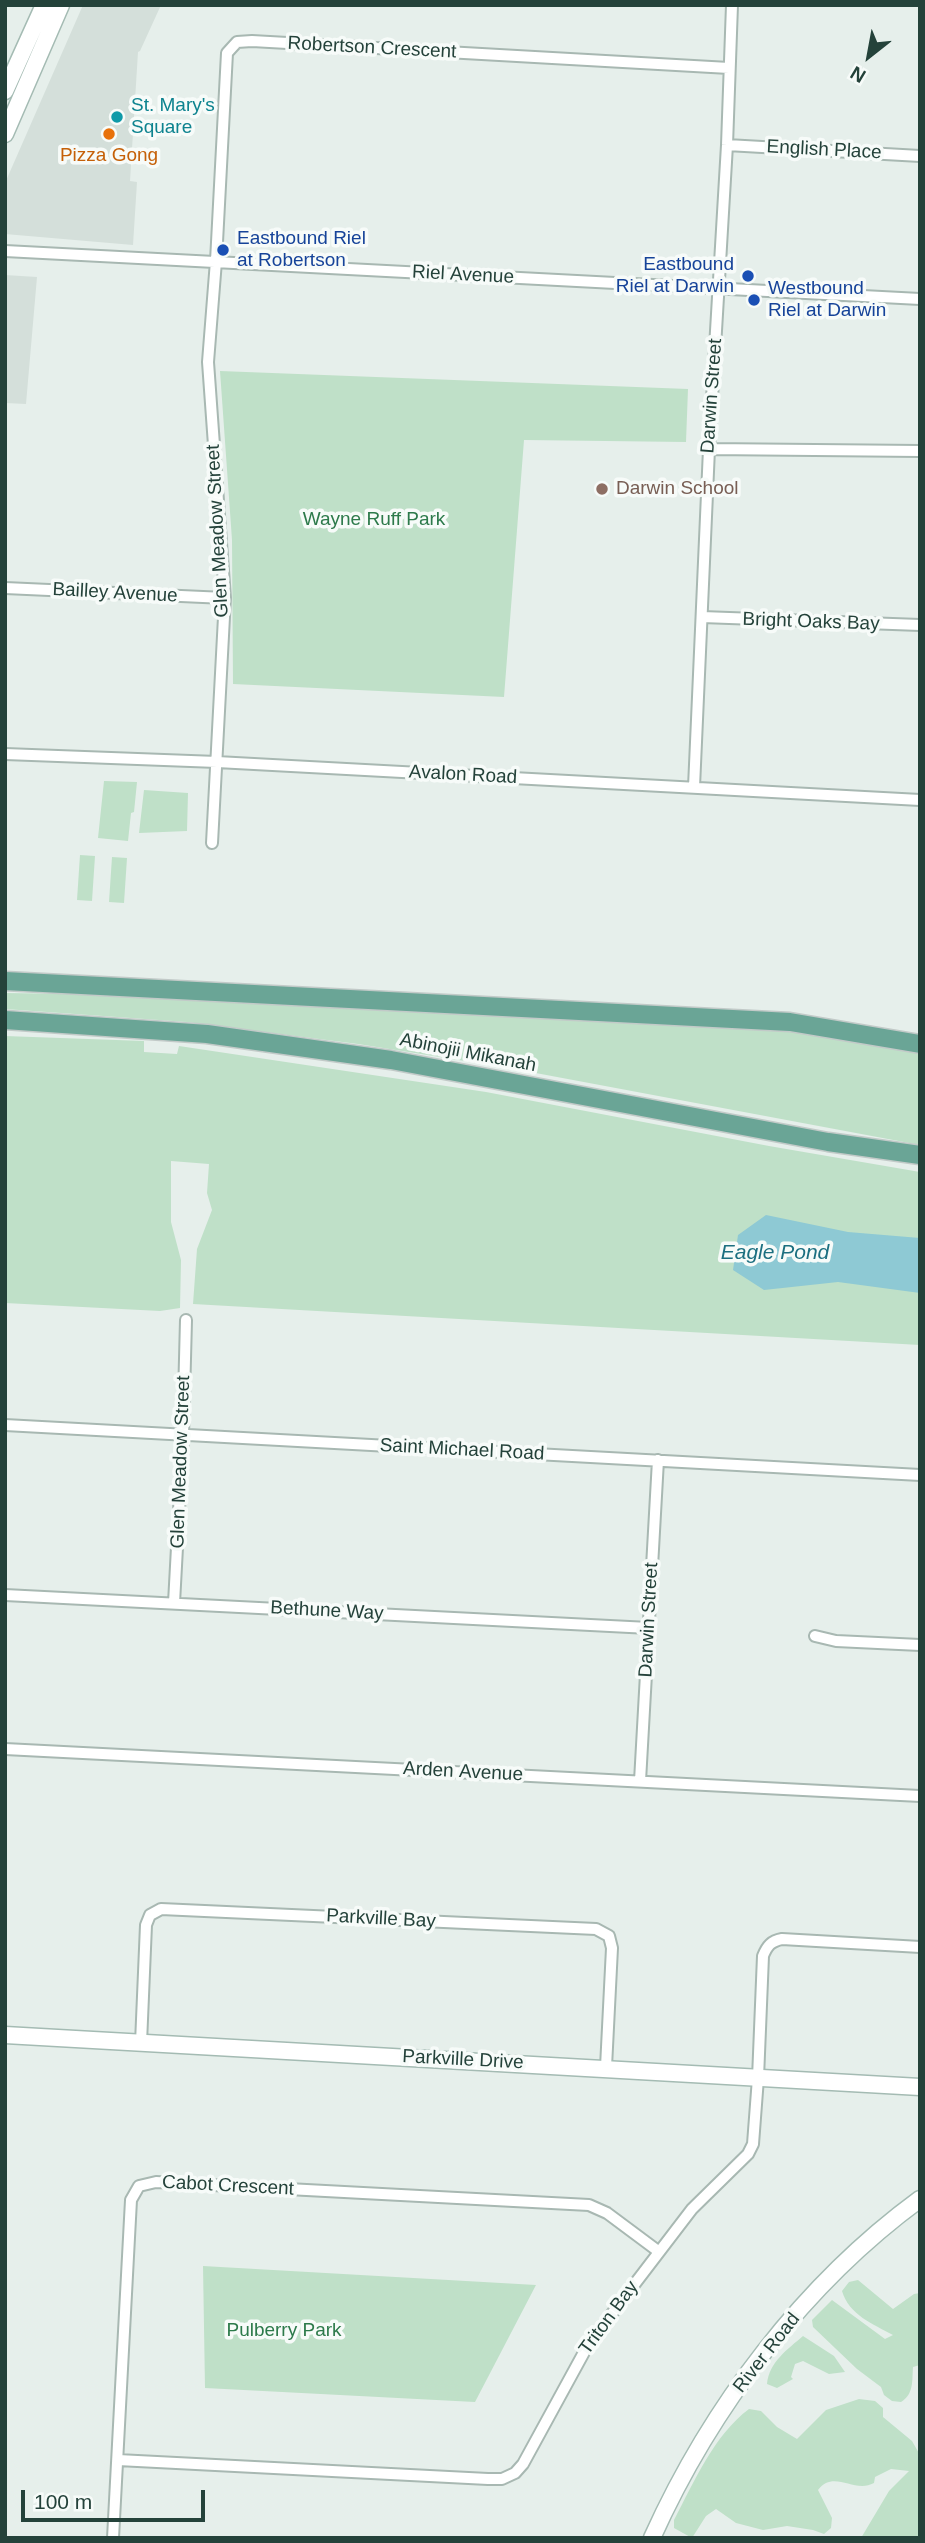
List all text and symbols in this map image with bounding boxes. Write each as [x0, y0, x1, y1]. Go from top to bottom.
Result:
north arrow [834, 21, 904, 91]
street label: Robertson Crescent [287, 32, 457, 64]
text: N [847, 62, 869, 87]
place label: St. Mary's Square [131, 95, 215, 139]
marker: St. Mary's Square [109, 109, 125, 125]
marker: Pizza Gong [101, 126, 117, 142]
street label: English Place [766, 136, 882, 164]
place label: Pizza Gong [60, 145, 158, 167]
place label: Eastbound Riel at Robertson [237, 228, 366, 272]
marker: Eastbound Riel at Robertson [215, 242, 231, 258]
place label: Eastbound Riel at Darwin [616, 254, 734, 298]
street label: Riel Avenue [411, 261, 515, 289]
marker: Eastbound Riel at Darwin [740, 268, 756, 284]
place label: Westbound Riel at Darwin [768, 278, 886, 322]
marker: Westbound Riel at Darwin [746, 292, 762, 308]
street label: Darwin Street [697, 338, 727, 454]
street label: Glen Meadow Street [202, 444, 234, 618]
place label: Darwin School [616, 478, 738, 500]
marker: Darwin School [594, 481, 610, 497]
park label: Wayne Ruff Park [303, 509, 445, 531]
street label: Bailley Avenue [52, 578, 178, 608]
street label: Bright Oaks Bay [742, 608, 880, 636]
street label: Avalon Road [408, 761, 518, 789]
street label: Abinojii Mikanah [398, 1029, 538, 1077]
water label: Eagle Pond [721, 1240, 829, 1266]
street label: Glen Meadow Street [167, 1375, 195, 1549]
street label: Saint Michael Road [379, 1434, 545, 1466]
street label: Darwin Street [635, 1562, 663, 1678]
street label: Bethune Way [270, 1597, 384, 1625]
street label: Arden Avenue [402, 1757, 524, 1787]
street label: Parkville Bay [326, 1905, 436, 1933]
street label: Parkville Drive [402, 2045, 524, 2075]
street label: Cabot Crescent [161, 2171, 295, 2201]
street label: Triton Bay [575, 2277, 643, 2359]
street label: River Road [729, 2309, 805, 2397]
park label: Pulberry Park [226, 2320, 342, 2342]
scale bar [24, 2476, 208, 2520]
text: 100 m [34, 2490, 92, 2513]

